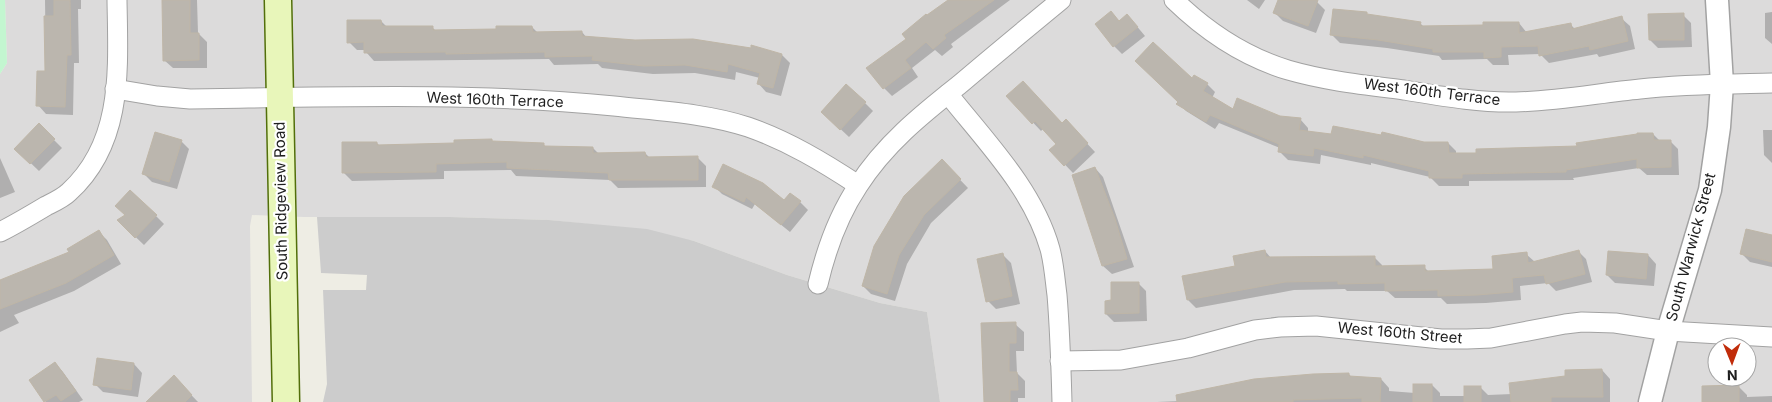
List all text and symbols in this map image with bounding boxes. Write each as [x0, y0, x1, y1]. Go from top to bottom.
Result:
street label: West 160th Terrace [1363, 74, 1501, 109]
street label: West 160th Terrace [426, 88, 564, 111]
street label: South Ridgeview Road [270, 121, 291, 281]
street label: South Warwick Street [1662, 170, 1720, 323]
street label: West 160th Street [1337, 318, 1463, 347]
north arrow [1707, 337, 1757, 387]
text: N [1727, 367, 1738, 384]

